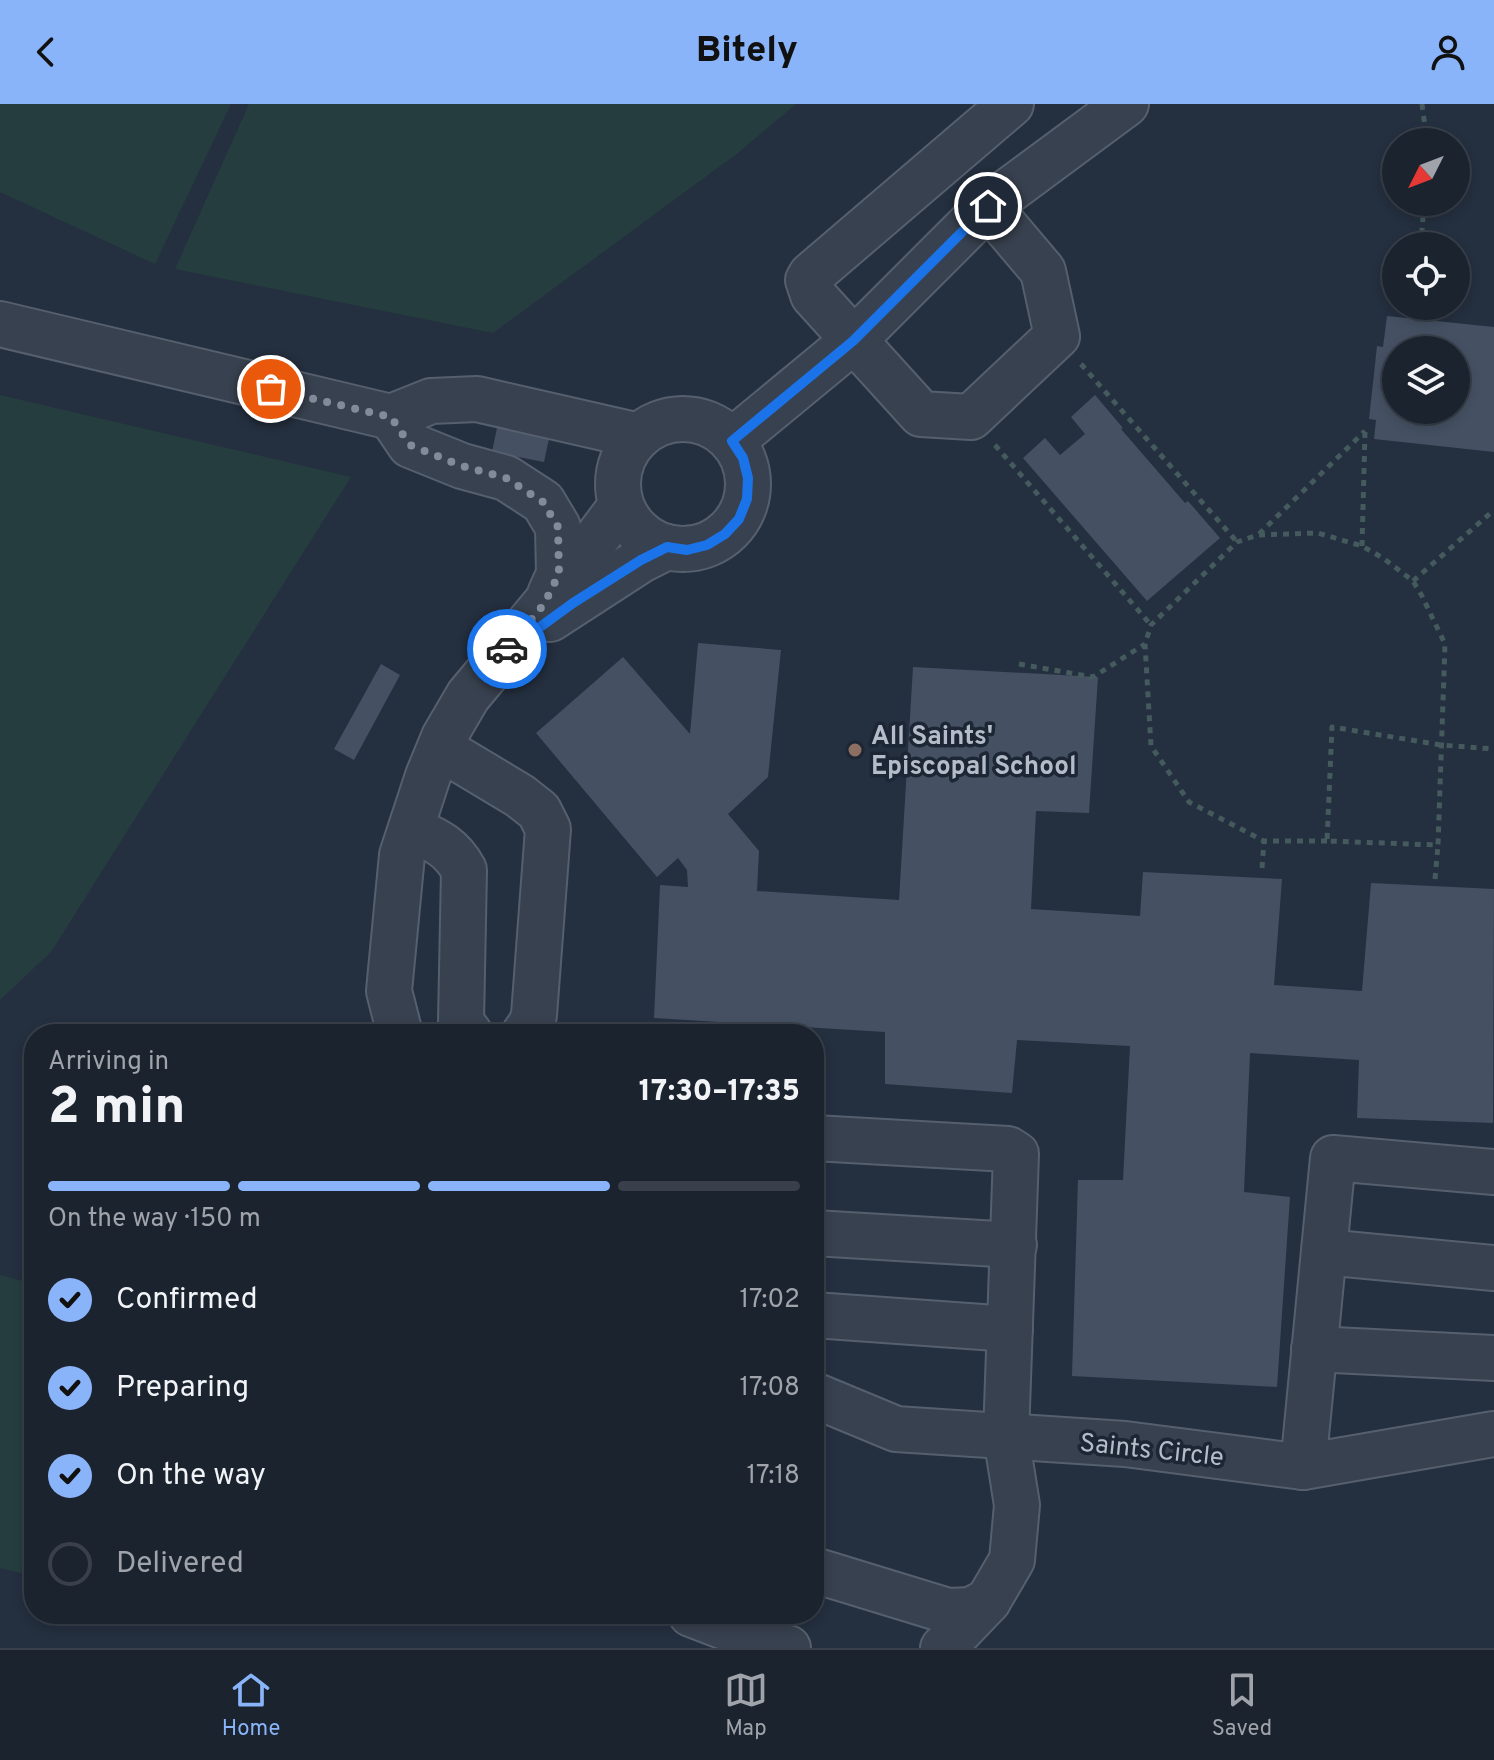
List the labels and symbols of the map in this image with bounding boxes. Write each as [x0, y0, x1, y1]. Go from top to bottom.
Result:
north arrow [1382, 128, 1470, 216]
pin [954, 172, 1022, 240]
pin [237, 355, 305, 423]
courier [467, 609, 547, 689]
place label: All Saints' Episcopal School [871, 721, 1076, 784]
marker: All Saints' Episcopal School [846, 741, 864, 759]
street label: Saints Circle [1078, 1428, 1225, 1475]

